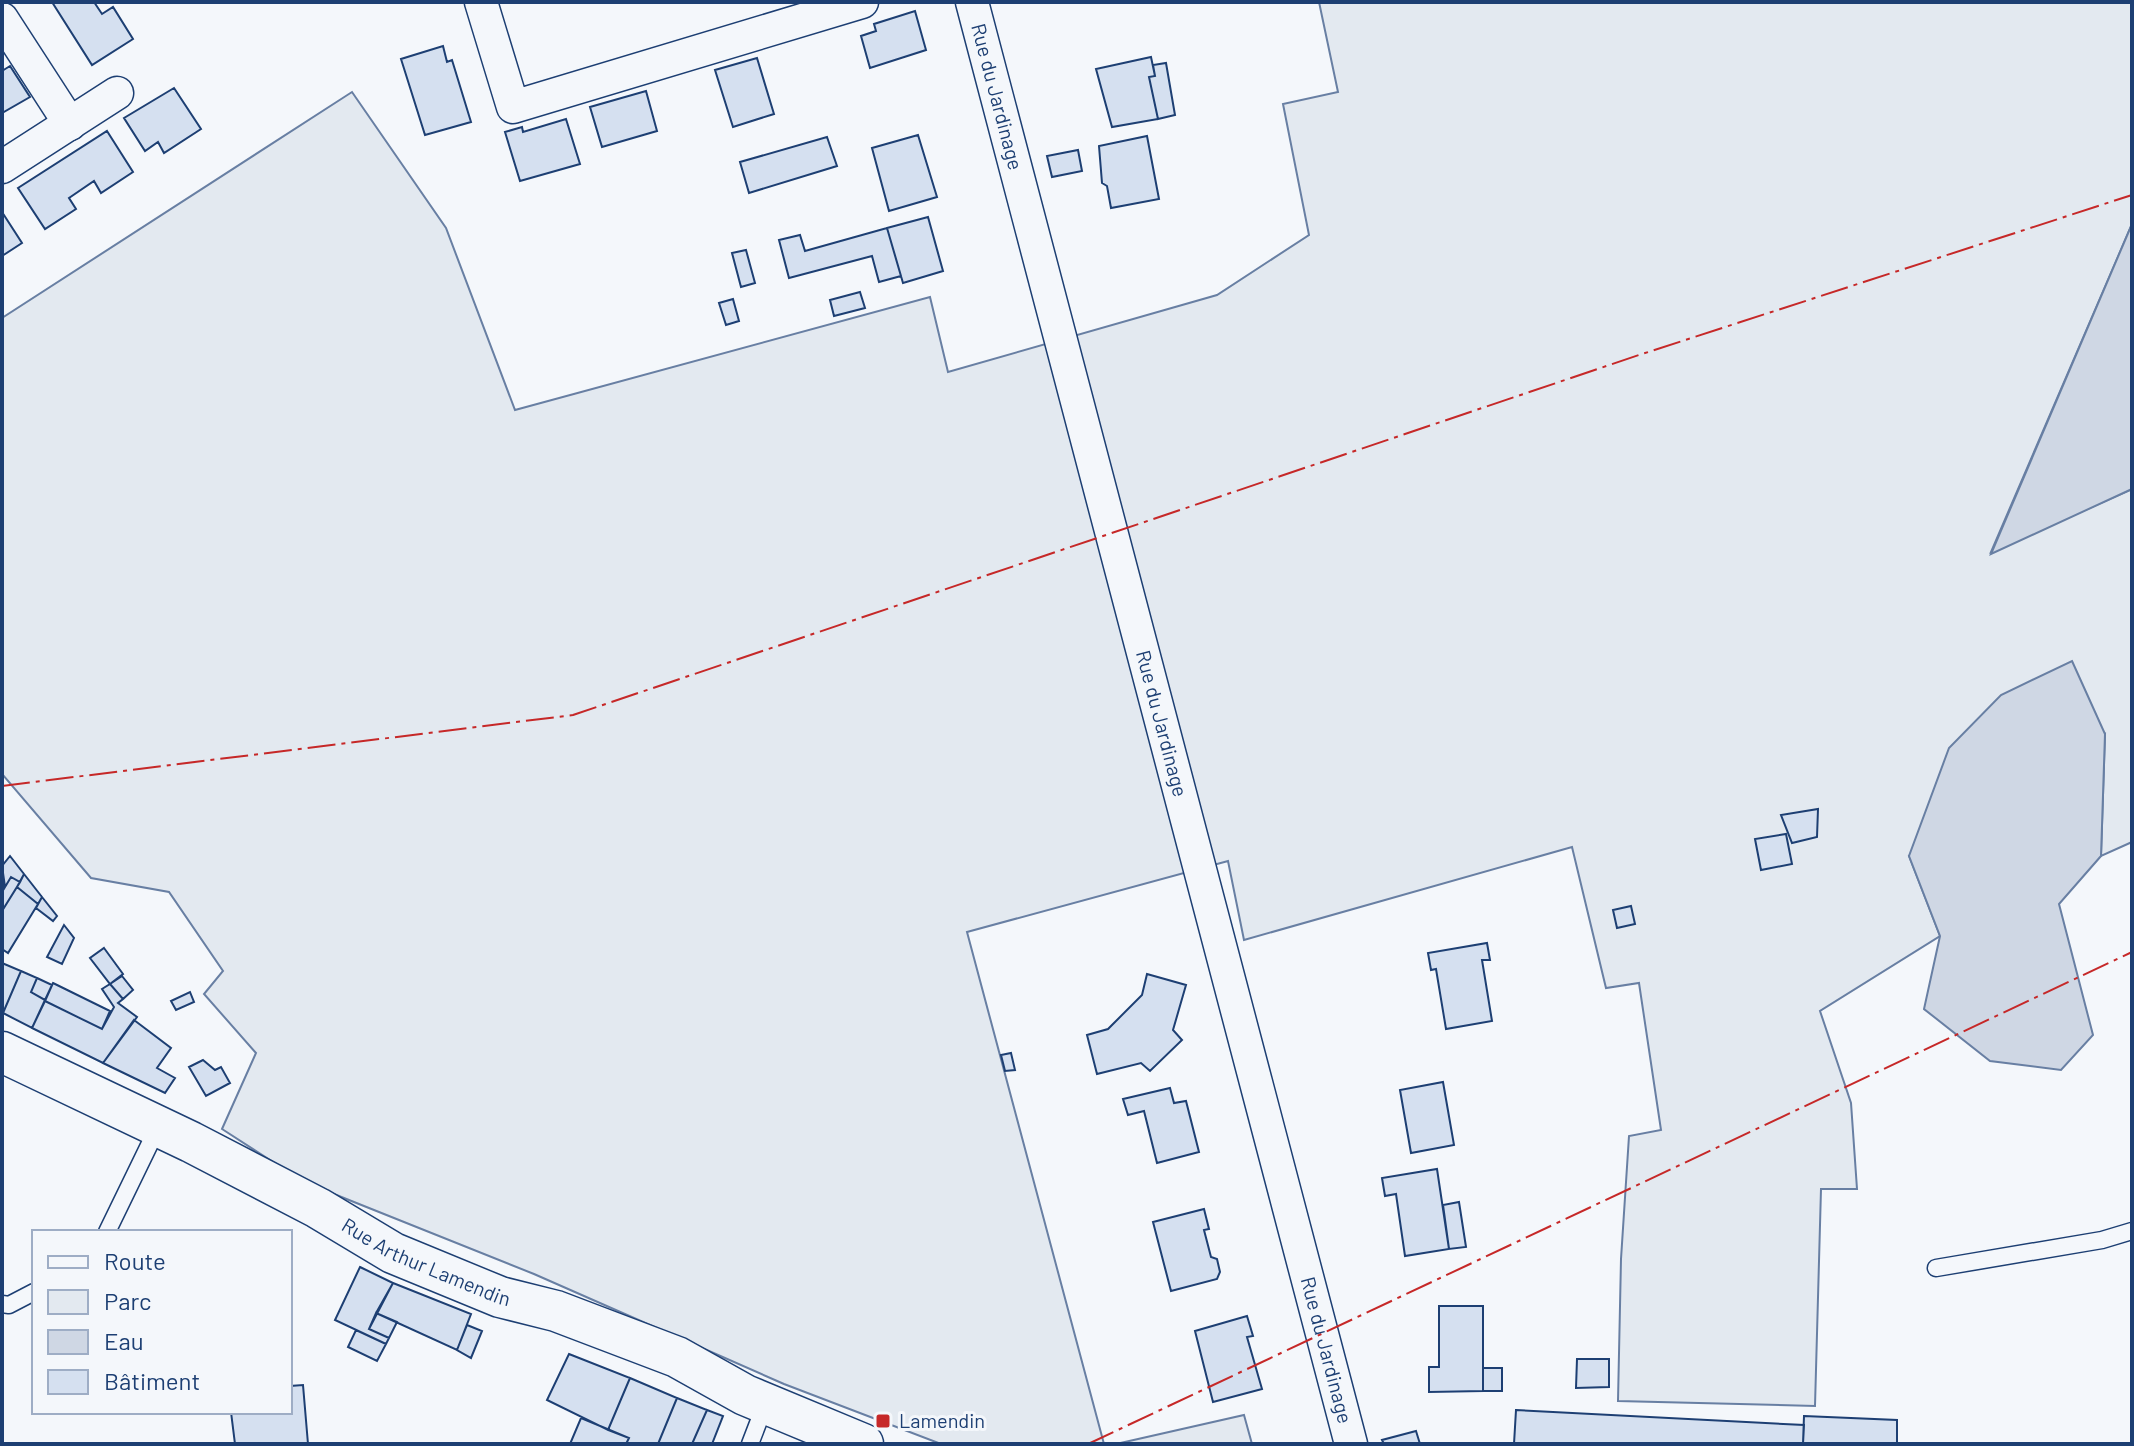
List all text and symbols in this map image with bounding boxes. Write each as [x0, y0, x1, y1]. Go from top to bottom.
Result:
street label: Rue du Jardinage [967, 21, 1029, 172]
street label: Rue du Jardinage [1132, 647, 1193, 799]
street label: Rue Arthur Lamendin [338, 1212, 513, 1310]
legend [32, 1230, 292, 1414]
text: Route [104, 1246, 166, 1275]
street label: Rue du Jardinage [1297, 1274, 1358, 1426]
text: Parc [104, 1286, 152, 1315]
text: Eau [104, 1326, 144, 1355]
text: Bâtiment [104, 1366, 200, 1395]
place label: Lamendin [899, 1408, 985, 1432]
marker: Lamendin [874, 1412, 892, 1430]

